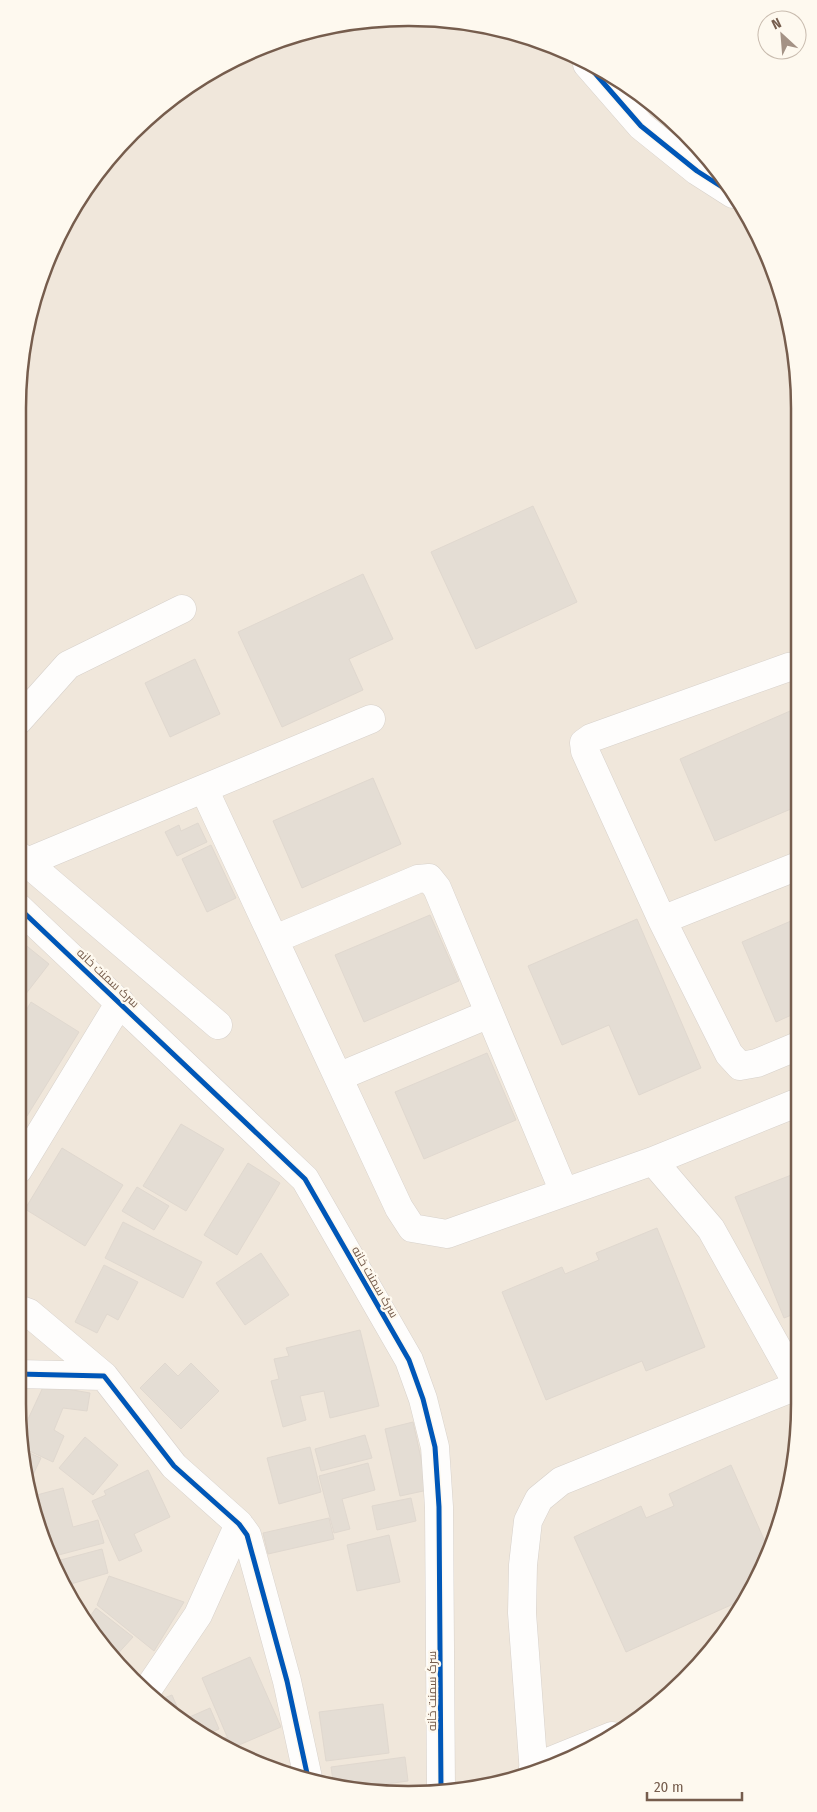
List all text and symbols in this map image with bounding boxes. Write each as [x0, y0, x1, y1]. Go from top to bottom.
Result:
north arrow [757, 10, 807, 60]
text: N [769, 14, 784, 33]
street label: سرک سمنت خانه [74, 946, 142, 1010]
street label: سرک سمنت خانه [349, 1244, 401, 1320]
street label: سرک سمنت خانه [425, 1651, 439, 1731]
scale bar [647, 1770, 742, 1802]
text: 20 m [654, 1778, 684, 1796]

